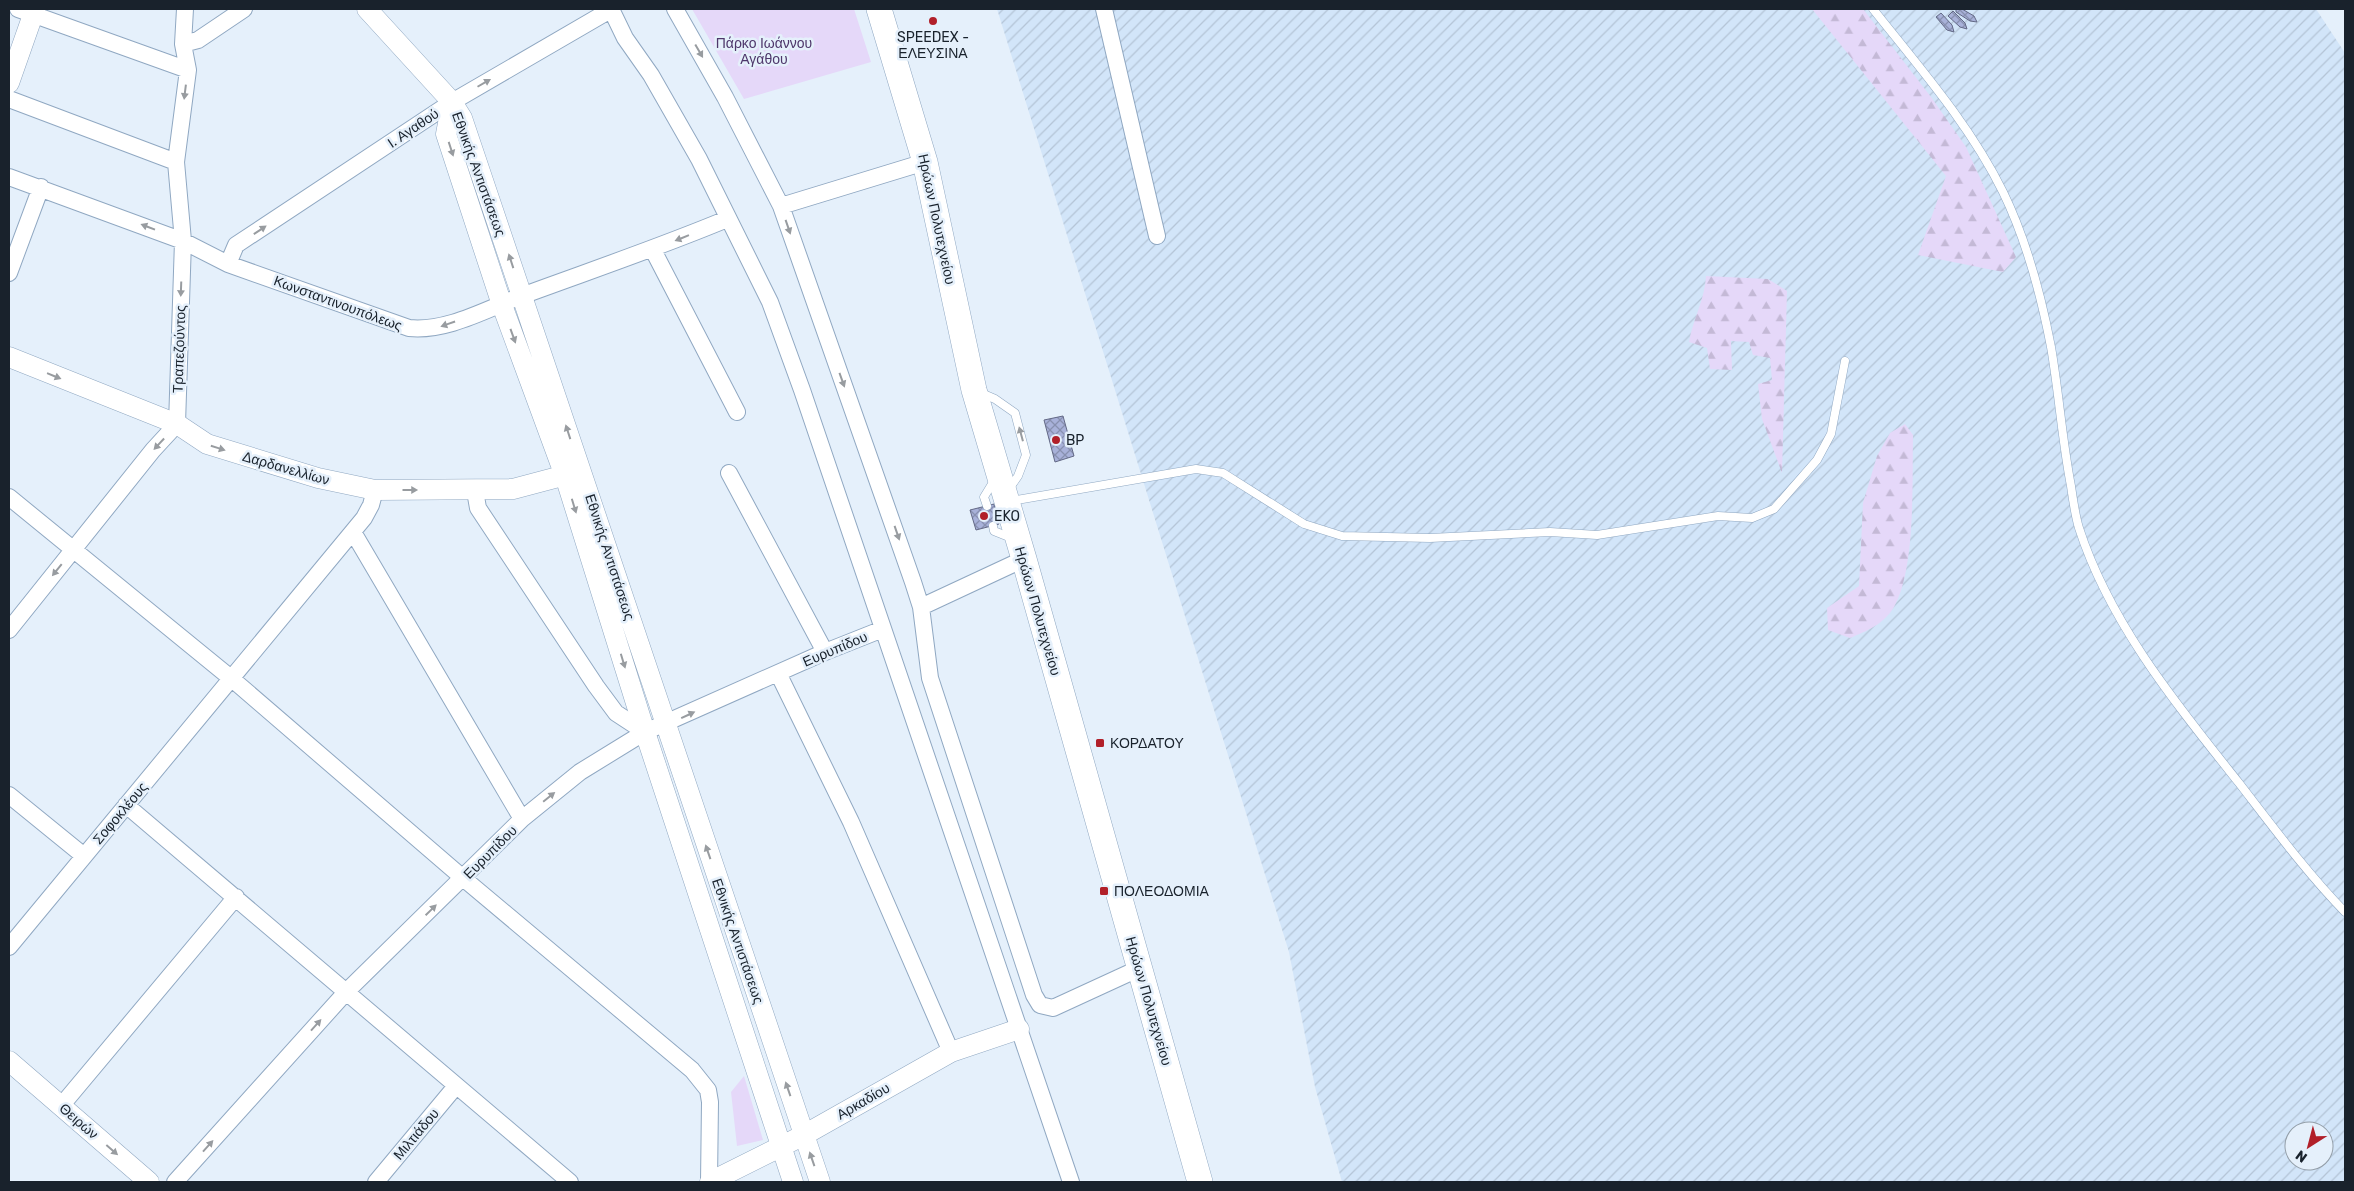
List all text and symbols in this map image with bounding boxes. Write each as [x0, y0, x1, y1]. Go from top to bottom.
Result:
marker: SPEEDEX - ΕΛΕΥΣΙΝΑ [927, 15, 939, 27]
place label: SPEEDEX - ΕΛΕΥΣΙΝΑ [897, 29, 969, 62]
park label: Πάρκο Ιωάννου Αγάθου [716, 35, 812, 68]
one-way arrow [694, 44, 703, 58]
one-way arrow [477, 79, 490, 88]
one-way arrow [181, 84, 189, 100]
street label: Ι. Αγαθού [384, 105, 442, 152]
street label: Εθνικής Αντιστάσεως [448, 109, 509, 239]
one-way arrow [447, 142, 455, 157]
street label: Ηρώων Πολυτεχνείου [914, 152, 959, 286]
one-way arrow [784, 220, 792, 235]
one-way arrow [140, 223, 155, 230]
one-way arrow [253, 225, 267, 234]
one-way arrow [674, 234, 689, 242]
one-way arrow [507, 254, 514, 269]
street label: Κωνσταντινουπόλεως [271, 272, 405, 335]
one-way arrow [177, 281, 185, 297]
street label: Τραπεζούντος [169, 304, 190, 393]
one-way arrow [440, 321, 455, 328]
one-way arrow [510, 329, 517, 344]
one-way arrow [47, 372, 61, 380]
one-way arrow [838, 373, 846, 388]
one-way arrow [564, 424, 572, 439]
one-way arrow [1016, 426, 1024, 441]
place label: BP [1066, 432, 1084, 449]
marker: BP [1050, 434, 1062, 446]
one-way arrow [153, 438, 165, 450]
one-way arrow [211, 444, 226, 452]
street label: Δαρδανελλίων [240, 448, 331, 489]
one-way arrow [402, 486, 418, 494]
street label: Εθνικής Αντιστάσεως [581, 492, 638, 623]
one-way arrow [570, 499, 578, 514]
place label: EKO [994, 508, 1020, 525]
marker: EKO [978, 510, 990, 522]
one-way arrow [893, 526, 901, 541]
street label: Ηρώων Πολυτεχνείου [1011, 545, 1064, 678]
one-way arrow [51, 564, 62, 577]
street label: Ευρυπίδου [800, 628, 870, 671]
one-way arrow [619, 654, 627, 669]
one-way arrow [681, 710, 695, 718]
place label: ΚΟΡΔΑΤΟΥ [1110, 735, 1184, 752]
marker: ΚΟΡΔΑΤΟΥ [1094, 737, 1106, 749]
street label: Σοφοκλέους [90, 779, 151, 848]
one-way arrow [543, 792, 556, 803]
street label: Ευρυπίδου [460, 822, 521, 883]
one-way arrow [704, 844, 712, 859]
street label: Εθνικής Αντιστάσεως [708, 876, 767, 1006]
place label: ΠΟΛΕΟΔΟΜΙΑ [1114, 883, 1210, 900]
marker: ΠΟΛΕΟΔΟΜΙΑ [1098, 885, 1110, 897]
one-way arrow [424, 904, 436, 916]
street label: Ηρώων Πολυτεχνείου [1122, 935, 1175, 1068]
one-way arrow [310, 1020, 322, 1032]
street label: Αρκαδίου [834, 1079, 893, 1123]
one-way arrow [784, 1081, 792, 1096]
street label: Θειρών [56, 1100, 102, 1143]
street label: Μιλτιάδου [390, 1105, 443, 1163]
north arrow [2284, 1121, 2334, 1171]
one-way arrow [202, 1139, 213, 1152]
one-way arrow [106, 1144, 118, 1156]
text: N [2293, 1146, 2311, 1166]
one-way arrow [807, 1151, 815, 1166]

